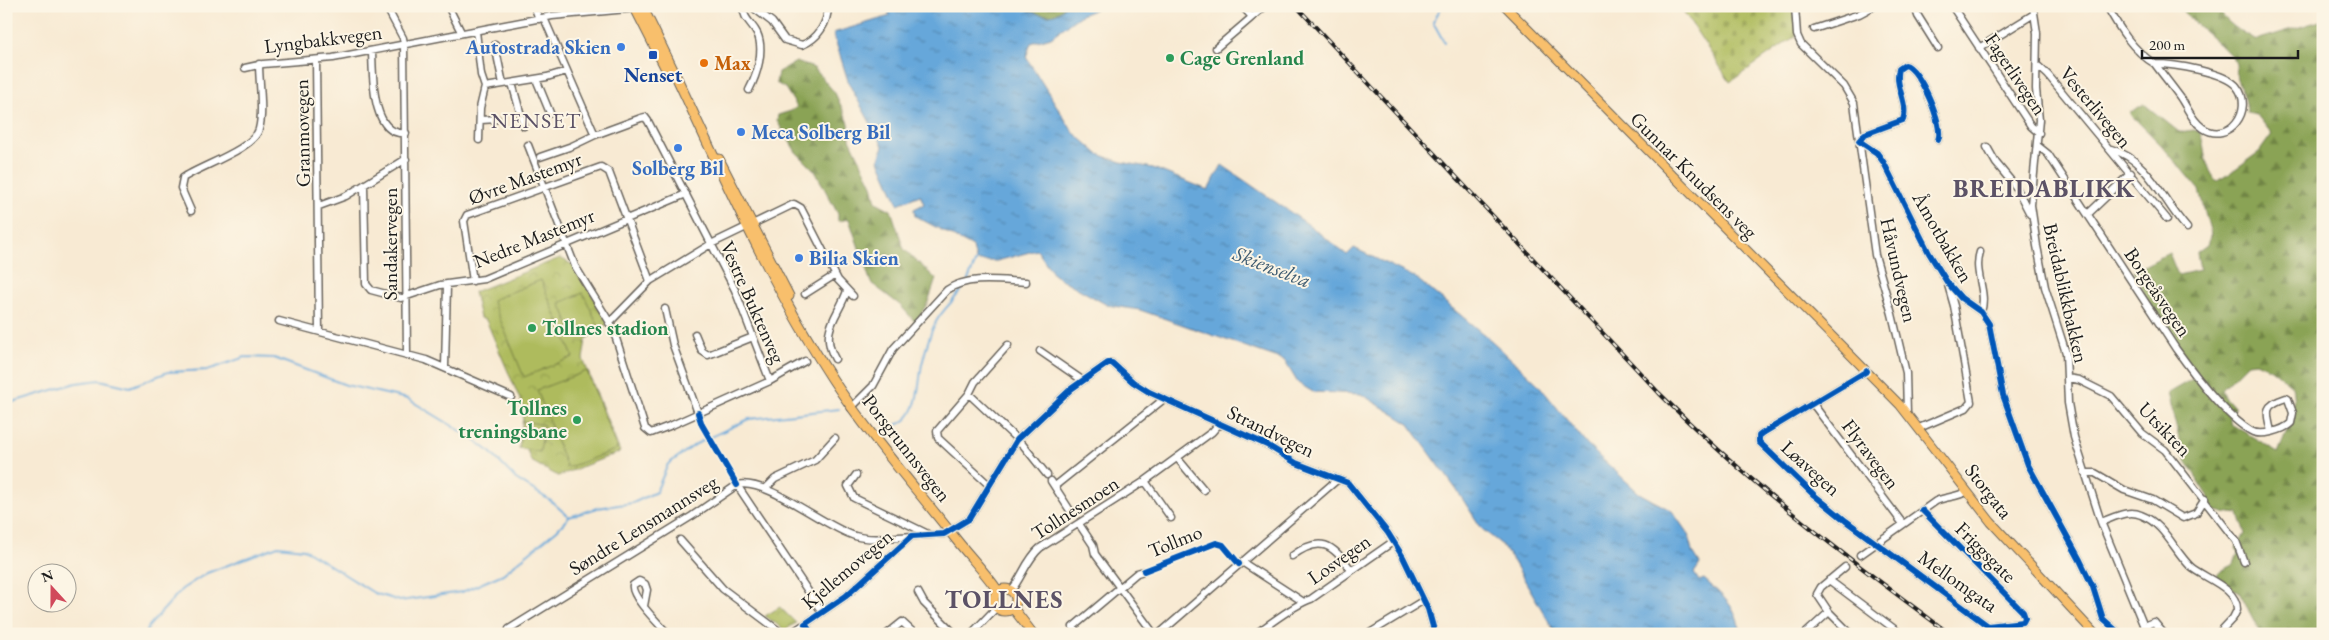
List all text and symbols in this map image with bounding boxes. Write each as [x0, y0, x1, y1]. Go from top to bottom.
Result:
street label: Lyngbakkvegen [263, 19, 384, 59]
street label: Fagerlivegen [1979, 28, 2053, 120]
scale bar [2142, 28, 2298, 60]
place label: Autostrada Skien [465, 34, 611, 60]
text: 200 m [2149, 35, 2186, 54]
marker: Autostrada Skien [615, 41, 627, 53]
place label: Cage Grenland [1180, 45, 1304, 71]
marker: Nenset [647, 49, 659, 61]
place label: Max [714, 50, 751, 76]
marker: Cage Grenland [1164, 52, 1176, 64]
marker: Max [698, 57, 710, 69]
street label: Vesterlivegen [2054, 61, 2138, 154]
place label: Nenset [624, 62, 683, 88]
street label: Granmovegen [288, 78, 316, 187]
district label: NENSET [491, 106, 581, 135]
street label: Gunnar Knudsens veg [1625, 106, 1763, 244]
place label: Meca Solberg Bil [751, 119, 891, 145]
marker: Meca Solberg Bil [735, 126, 747, 138]
marker: Solberg Bil [672, 142, 684, 154]
street label: Øvre Mastemyr [465, 145, 586, 211]
place label: Solberg Bil [632, 155, 724, 181]
district label: BREIDABLIKK [1953, 172, 2135, 204]
street label: Åmotbakken [1906, 186, 1980, 287]
street label: Sandakervegen [377, 187, 403, 300]
street label: Nedre Mastemyr [470, 202, 599, 274]
street label: Håvundvegen [1874, 215, 1924, 325]
street label: Breidablikkbakken [2037, 221, 2095, 366]
street label: Vestre Buktenveg [714, 237, 792, 367]
water label: Skienselva [1229, 239, 1315, 294]
street label: Borgeåsvegen [2119, 242, 2198, 342]
place label: Bilia Skien [809, 245, 899, 271]
marker: Bilia Skien [793, 252, 805, 264]
place label: Tollnes stadion [542, 315, 669, 341]
marker: Tollnes stadion [526, 322, 538, 334]
street label: Porsgrunnsvegen [857, 389, 957, 507]
place label: Tollnes treningsbane [458, 395, 567, 444]
street label: Utsikten [2133, 396, 2198, 462]
street label: Strandvegen [1223, 399, 1319, 463]
marker: Tollnes treningsbane [571, 414, 583, 426]
street label: Flyravegen [1836, 414, 1906, 495]
street label: Løavegen [1776, 434, 1847, 502]
street label: Storgata [1959, 458, 2019, 524]
street label: Søndre Lensmannsveg [564, 469, 722, 581]
street label: Tollnesmoen [1026, 470, 1124, 546]
street label: Friggsgate [1950, 516, 2022, 588]
street label: Tollmo [1144, 518, 1206, 564]
street label: Kjellemovegen [796, 523, 898, 615]
street label: Losvegen [1302, 528, 1376, 590]
street label: Mellomgata [1913, 544, 2003, 618]
north arrow [28, 562, 78, 612]
text: N [39, 565, 56, 586]
district label: TOLLNES [944, 583, 1064, 615]

